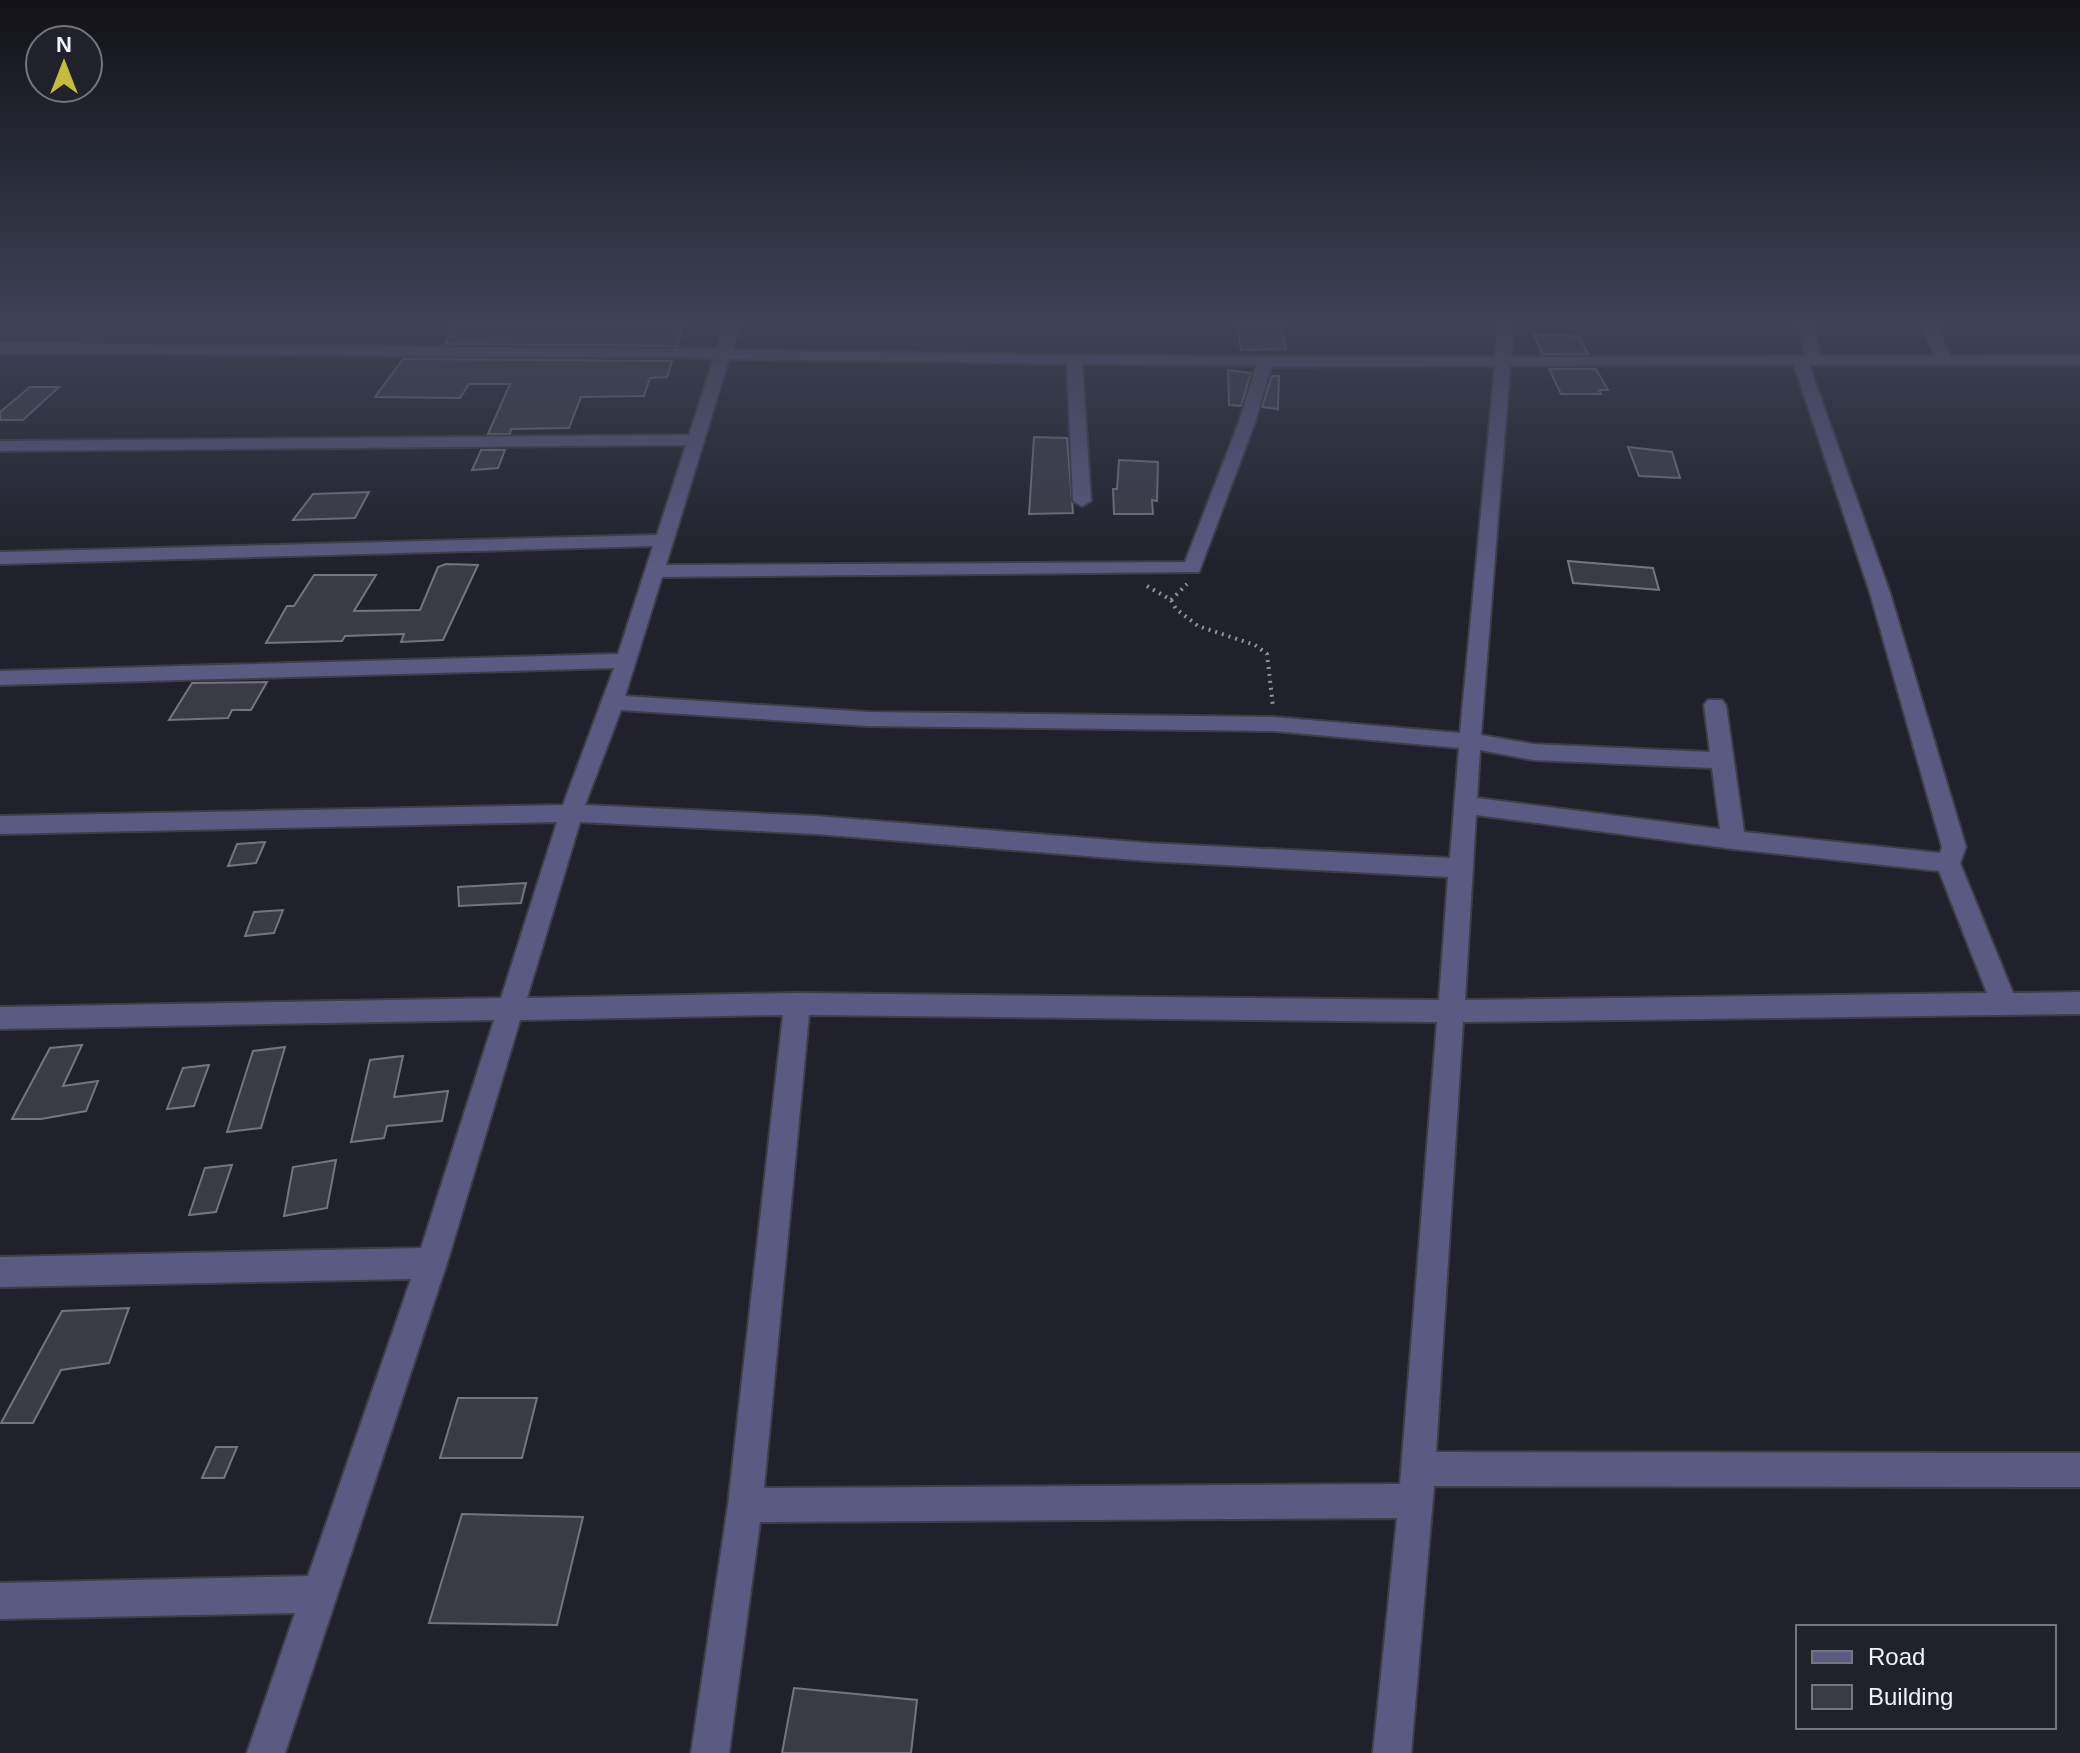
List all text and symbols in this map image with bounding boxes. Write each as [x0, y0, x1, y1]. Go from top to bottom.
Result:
north arrow [24, 24, 104, 104]
text: N [56, 32, 72, 57]
legend [1796, 1625, 2056, 1729]
text: Road [1868, 1643, 1925, 1670]
text: Building [1868, 1683, 1953, 1710]

